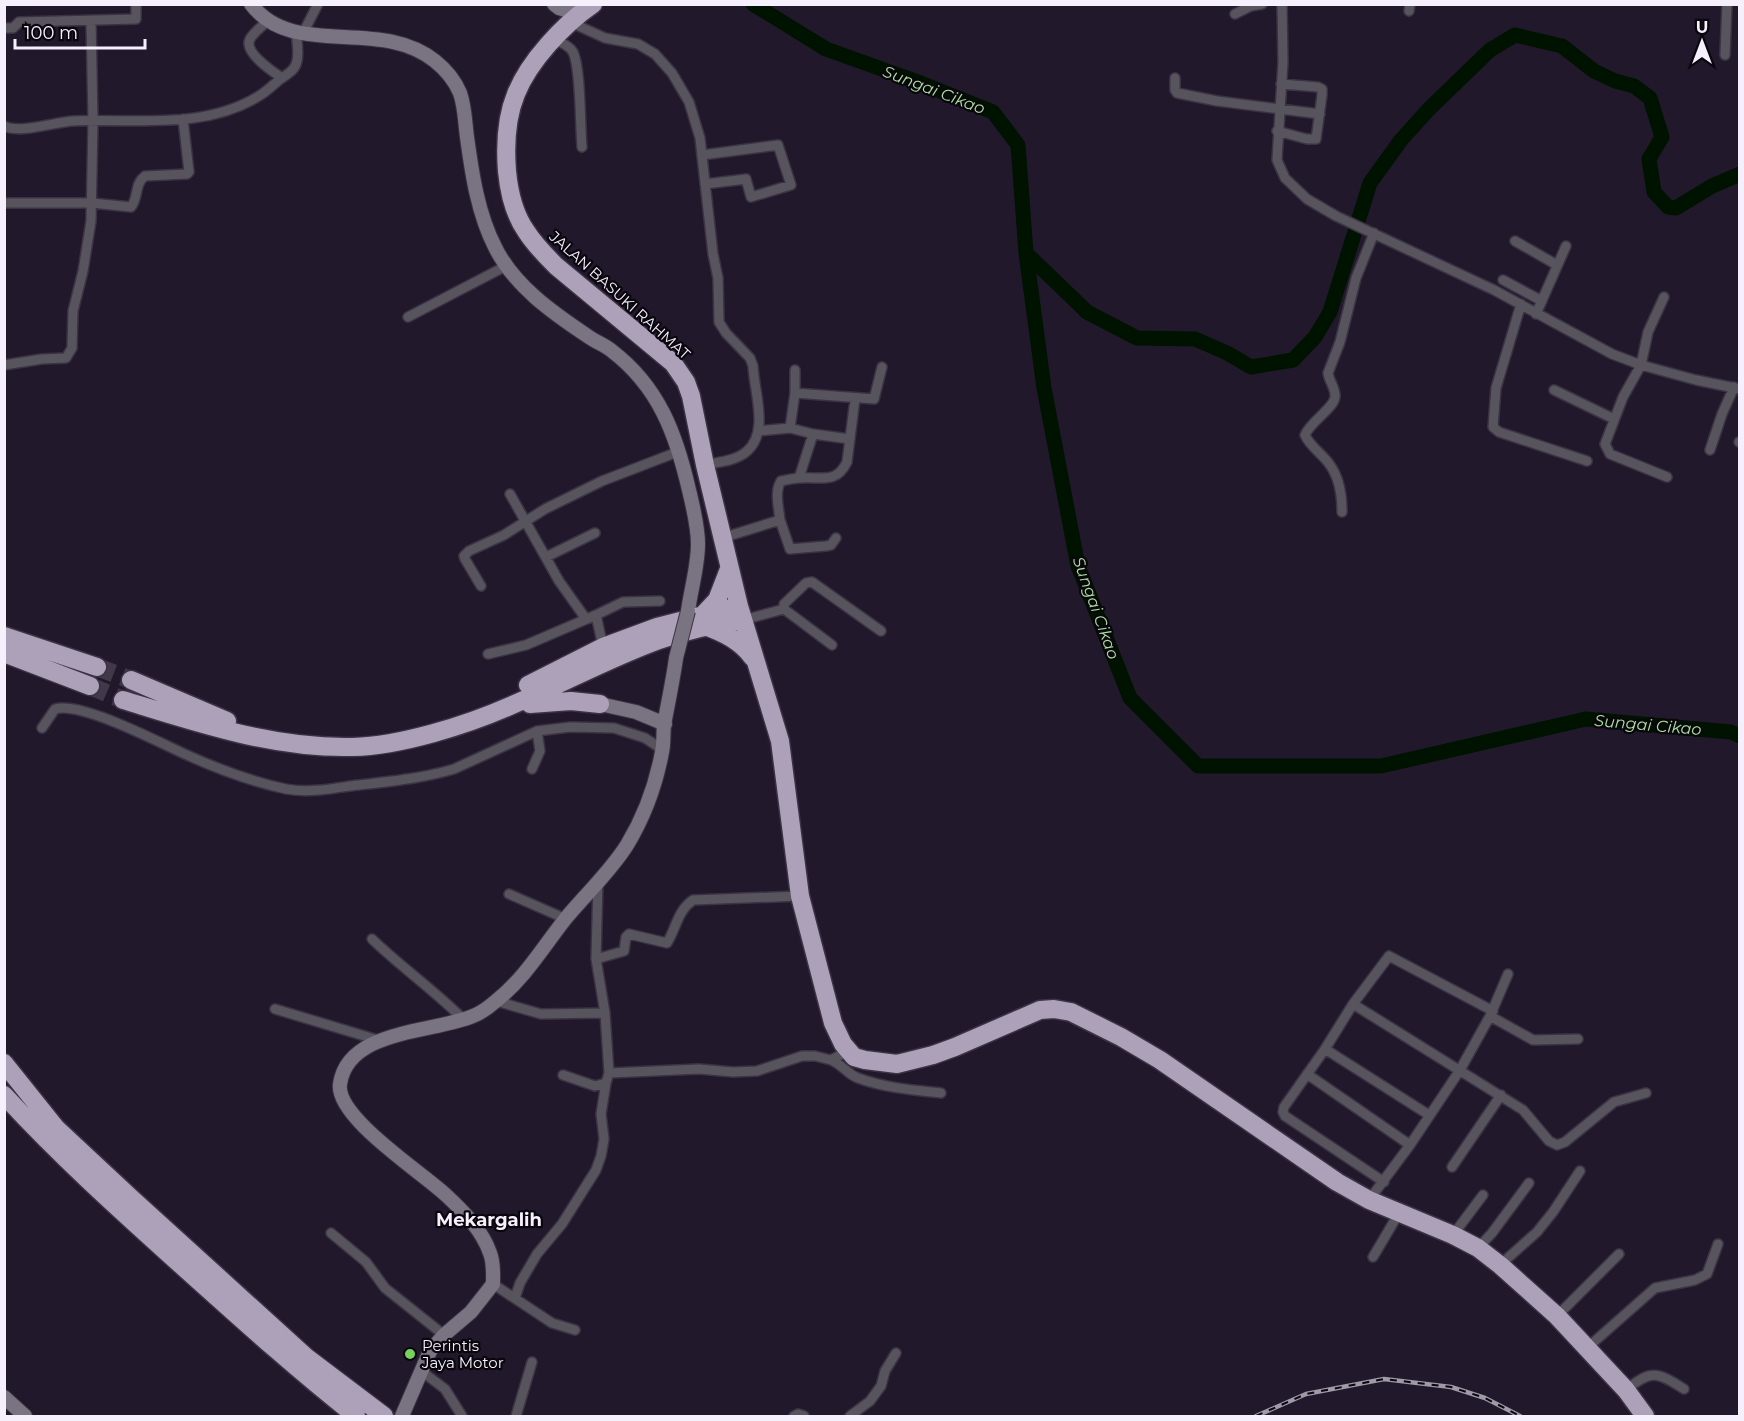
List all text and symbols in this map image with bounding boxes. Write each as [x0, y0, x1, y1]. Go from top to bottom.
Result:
scale bar [15, 12, 146, 50]
north arrow [1672, 12, 1732, 72]
text: U [1696, 18, 1708, 37]
text: 100 m [24, 22, 78, 44]
water label: Sungai Cikao [880, 62, 988, 118]
street label: JALAN BASUKI RAHMAT [545, 226, 695, 364]
water label: Sungai Cikao [1069, 554, 1123, 662]
water label: Sungai Cikao [1594, 711, 1702, 739]
district label: Mekargalih [436, 1209, 542, 1231]
place label: Perintis Jaya Motor [421, 1336, 504, 1372]
marker: Perintis Jaya Motor [403, 1347, 417, 1361]

